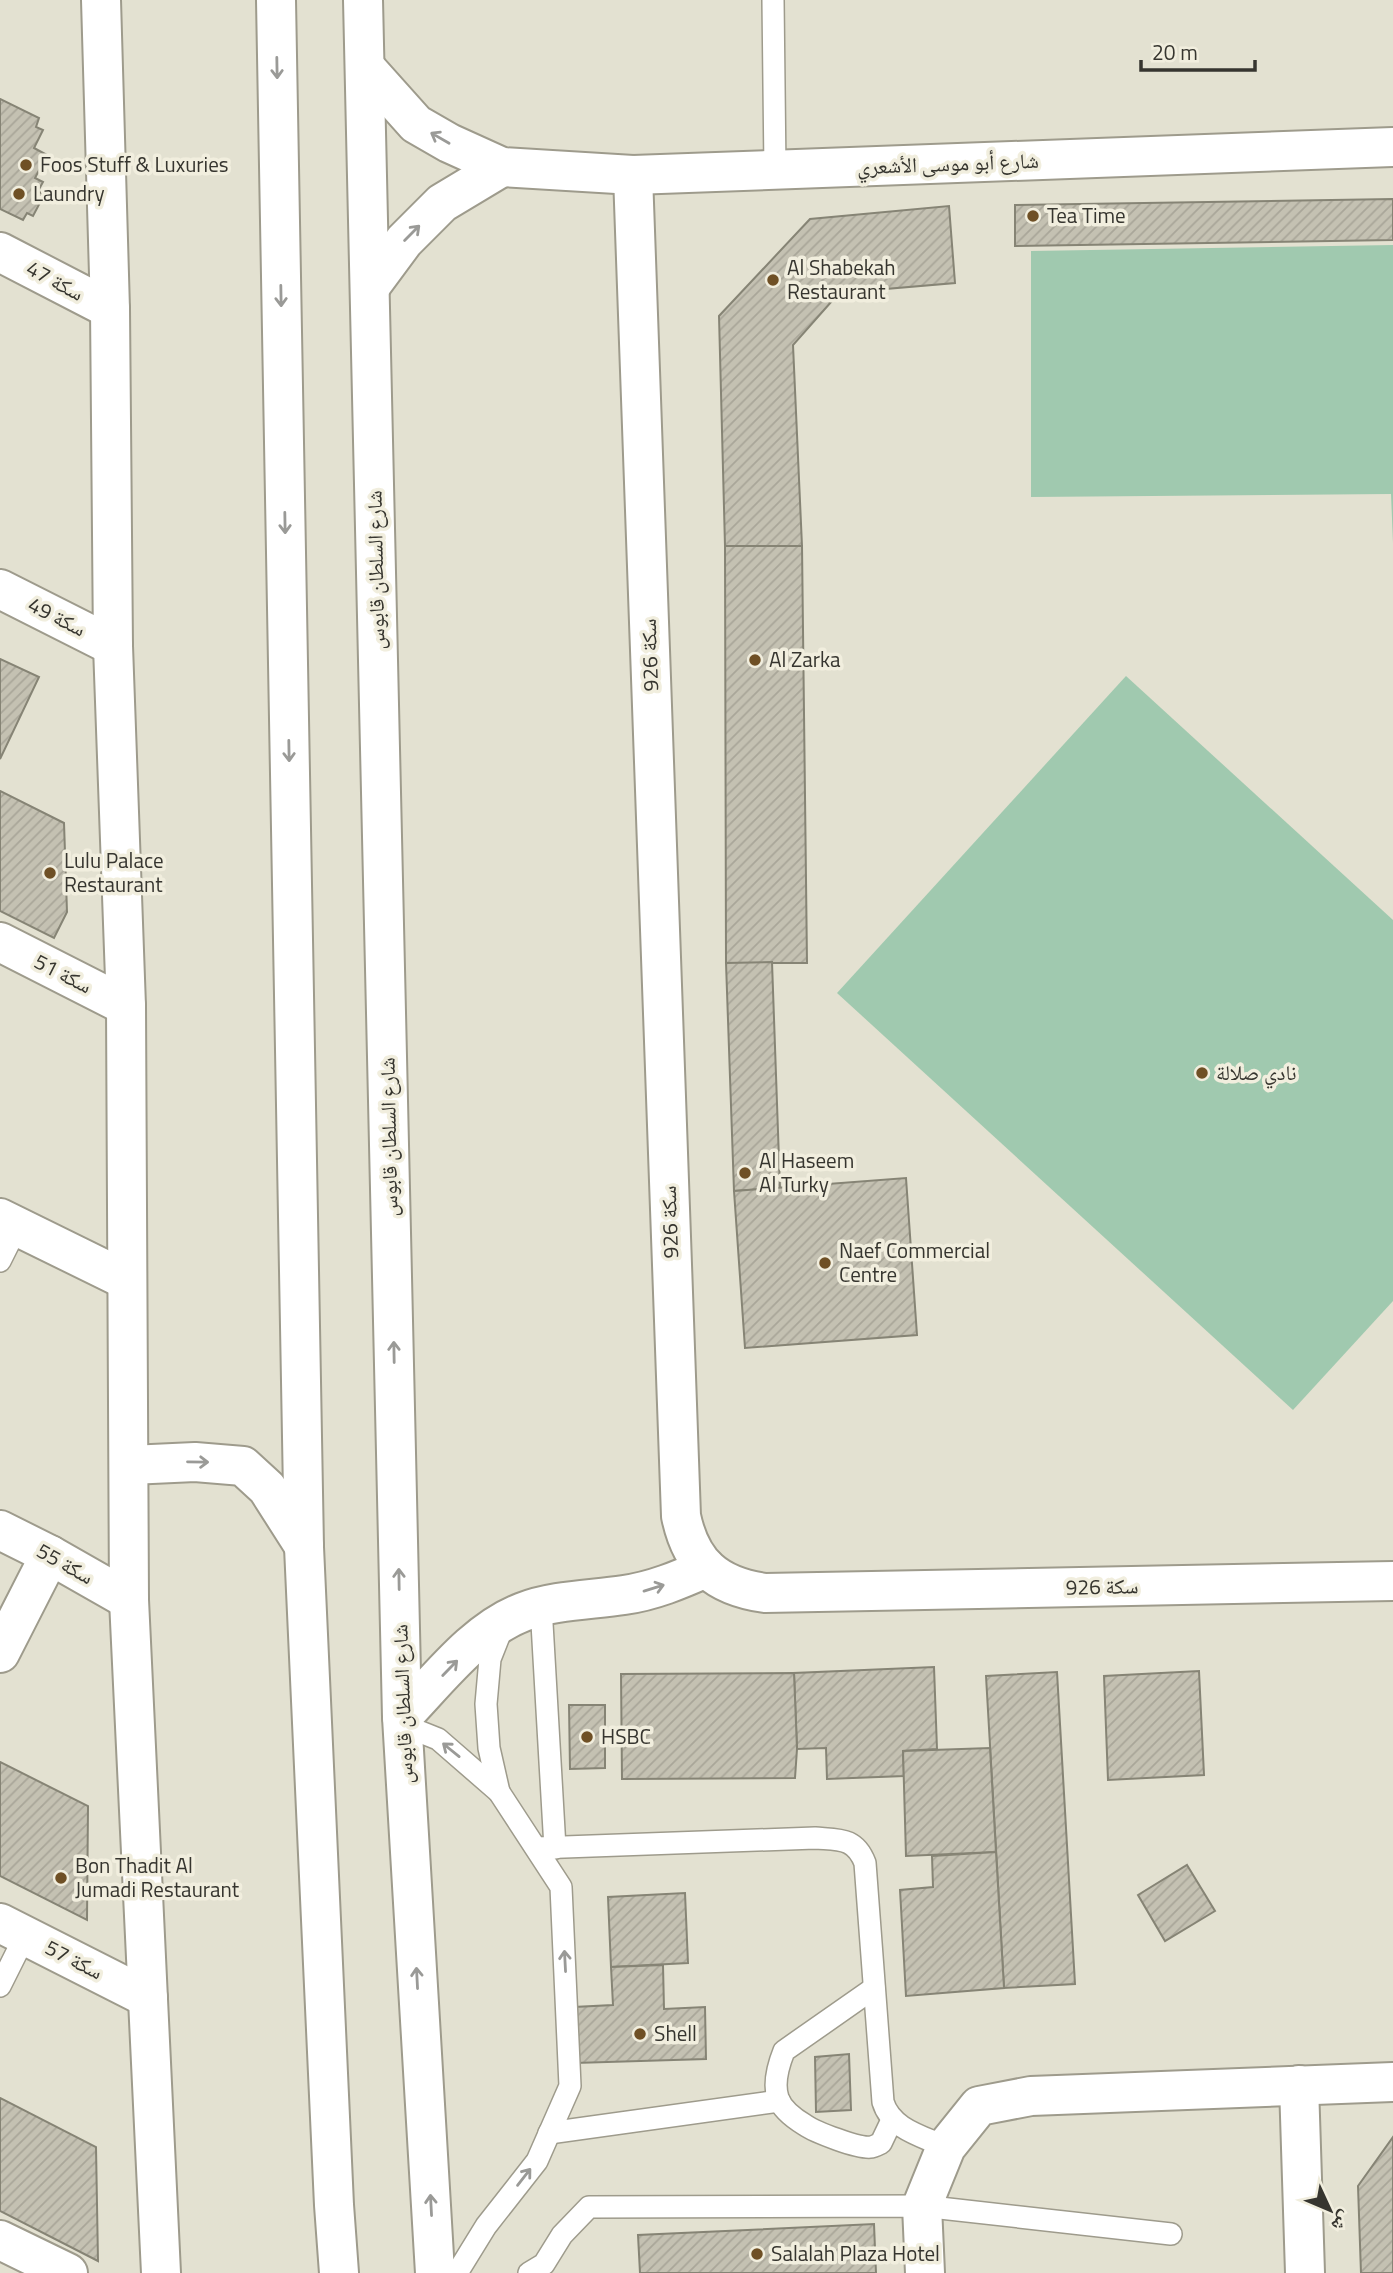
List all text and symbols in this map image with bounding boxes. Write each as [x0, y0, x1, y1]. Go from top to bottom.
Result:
scale bar [1141, 28, 1255, 72]
text: 20 m [1152, 36, 1198, 68]
one-way arrow [270, 56, 284, 79]
one-way arrow [431, 131, 451, 145]
street label: شارع أبو موسى الأشعري [857, 144, 1039, 183]
place label: Foos Stuff & Luxuries [40, 148, 229, 180]
marker: Foos Stuff & Luxuries [18, 157, 34, 173]
place label: Laundry [33, 177, 105, 209]
marker: Laundry [11, 186, 27, 202]
place label: Tea Time [1047, 199, 1126, 231]
marker: Tea Time [1025, 208, 1041, 224]
one-way arrow [403, 225, 420, 242]
place label: Al Shabekah Restaurant [787, 251, 896, 307]
street label: سكة 47 [21, 252, 90, 309]
marker: Al Shabekah Restaurant [765, 272, 781, 288]
one-way arrow [274, 284, 288, 307]
street label: شارع السلطان قابوس [358, 490, 392, 650]
one-way arrow [278, 511, 292, 534]
street label: سكة 49 [23, 588, 92, 644]
street label: سكة 926 [632, 618, 666, 692]
place label: Al Zarka [769, 643, 841, 675]
marker: Al Zarka [747, 652, 763, 668]
one-way arrow [283, 739, 296, 762]
place label: Lulu Palace Restaurant [64, 844, 164, 900]
marker: Lulu Palace Restaurant [42, 865, 58, 881]
street label: سكة 51 [29, 945, 98, 1001]
place label: نادي صلالة [1216, 1056, 1297, 1089]
street label: شارع السلطان قابوس [371, 1057, 405, 1217]
marker: نادي صلالة [1194, 1065, 1210, 1081]
place label: Al Haseem Al Turky [759, 1144, 854, 1200]
marker: Al Haseem Al Turky [737, 1165, 753, 1181]
street label: سكة 926 [652, 1185, 686, 1259]
place label: Naef Commercial Centre [839, 1234, 990, 1290]
marker: Naef Commercial Centre [817, 1255, 833, 1271]
one-way arrow [387, 1341, 401, 1364]
one-way arrow [186, 1456, 209, 1469]
street label: سكة 55 [31, 1534, 100, 1592]
one-way arrow [392, 1568, 406, 1591]
street label: سكة 926 [1065, 1569, 1139, 1603]
one-way arrow [643, 1580, 665, 1593]
street label: شارع السلطان قابوس [383, 1624, 421, 1784]
one-way arrow [441, 1660, 458, 1677]
place label: HSBC [601, 1720, 651, 1752]
marker: HSBC [579, 1729, 595, 1745]
one-way arrow [442, 1742, 460, 1757]
place label: Bon Thadit Al Jumadi Restaurant [75, 1849, 240, 1905]
marker: Bon Thadit Al Jumadi Restaurant [53, 1870, 69, 1886]
street label: سكة 57 [40, 1931, 109, 1987]
one-way arrow [558, 1950, 571, 1973]
one-way arrow [411, 1967, 424, 1990]
place label: Shell [654, 2017, 697, 2049]
marker: Shell [632, 2026, 648, 2042]
one-way arrow [517, 2168, 532, 2187]
north arrow [1295, 2175, 1365, 2245]
one-way arrow [424, 2194, 437, 2217]
text: ش [1325, 2205, 1360, 2239]
place label: Salalah Plaza Hotel [771, 2237, 940, 2269]
marker: Salalah Plaza Hotel [749, 2246, 765, 2262]

